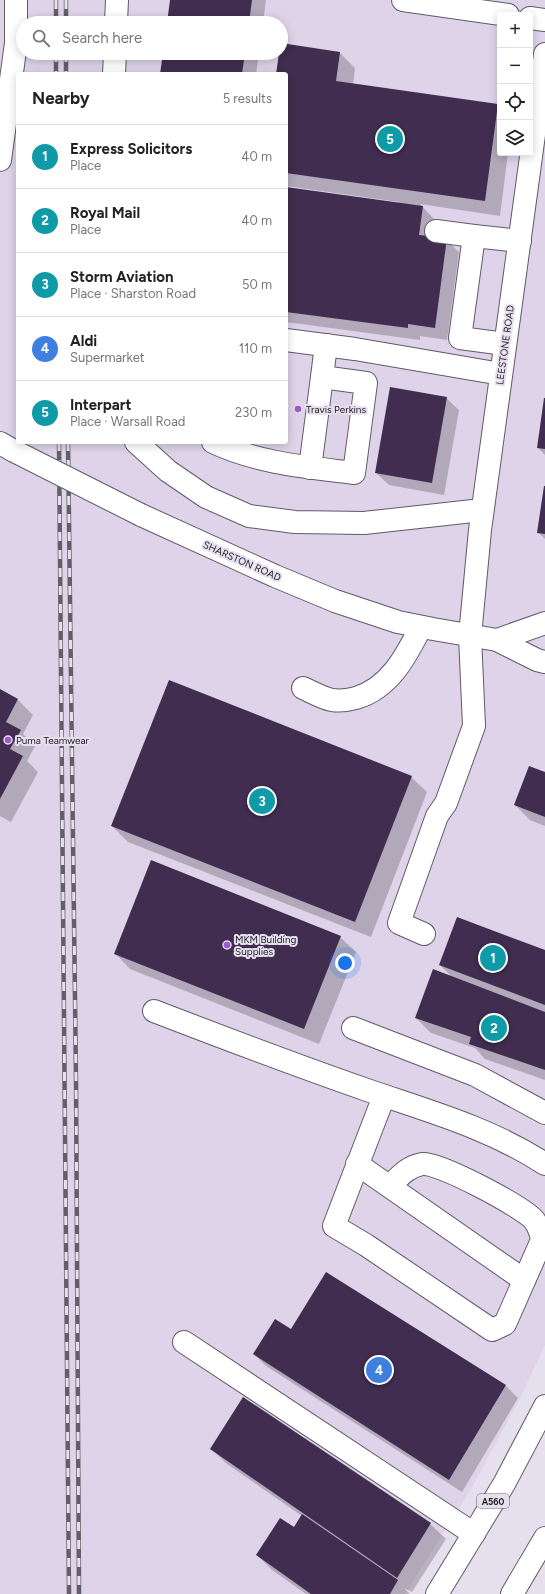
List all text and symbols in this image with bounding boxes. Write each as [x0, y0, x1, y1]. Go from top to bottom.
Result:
map controls [497, 12, 533, 156]
button: + [497, 12, 533, 48]
search box [16, 16, 288, 60]
icon: search [30, 27, 52, 49]
text: Search here [62, 29, 142, 47]
button: − [497, 48, 533, 84]
button: locate [497, 84, 533, 120]
text: Nearby [32, 88, 90, 108]
text: 5 results [223, 91, 272, 106]
button: layers [497, 120, 533, 156]
pin: 5 [377, 124, 403, 154]
text: Express Solicitors [70, 140, 192, 158]
text: 1 [42, 149, 48, 164]
text: 40 m [241, 149, 272, 164]
text: Place [70, 158, 101, 173]
text: Royal Mail [70, 204, 140, 222]
text: 2 [41, 213, 49, 228]
text: 40 m [241, 213, 272, 228]
text: Place [70, 222, 101, 237]
text: Storm Aviation [70, 268, 174, 286]
text: 3 [41, 277, 49, 292]
text: 50 m [242, 277, 272, 292]
text: Place · Sharston Road [70, 286, 196, 301]
street label: LEESTONE ROAD [493, 304, 517, 386]
text: Aldi [70, 332, 97, 350]
text: 4 [41, 341, 49, 356]
text: 110 m [239, 341, 272, 356]
text: Supermarket [70, 350, 145, 365]
text: Interpart [70, 396, 131, 414]
place label: Travis Perkins [306, 403, 366, 416]
marker: Travis Perkins [293, 404, 303, 414]
text: 5 [41, 405, 49, 420]
text: 230 m [235, 405, 272, 420]
text: Place · Warsall Road [70, 414, 185, 429]
street label: SHARSTON ROAD [201, 538, 283, 584]
place label: Puma Teamwear [16, 734, 90, 747]
marker: Puma Teamwear [3, 735, 13, 745]
pin: 3 [249, 786, 275, 816]
place label: MKM Building Supplies [235, 933, 296, 958]
marker: MKM Building Supplies [222, 940, 232, 950]
pin: 1 [480, 943, 506, 973]
your location [335, 953, 355, 973]
pin: 2 [481, 1013, 507, 1043]
pin: 4 [366, 1355, 392, 1385]
road number: A560 [477, 1494, 509, 1508]

